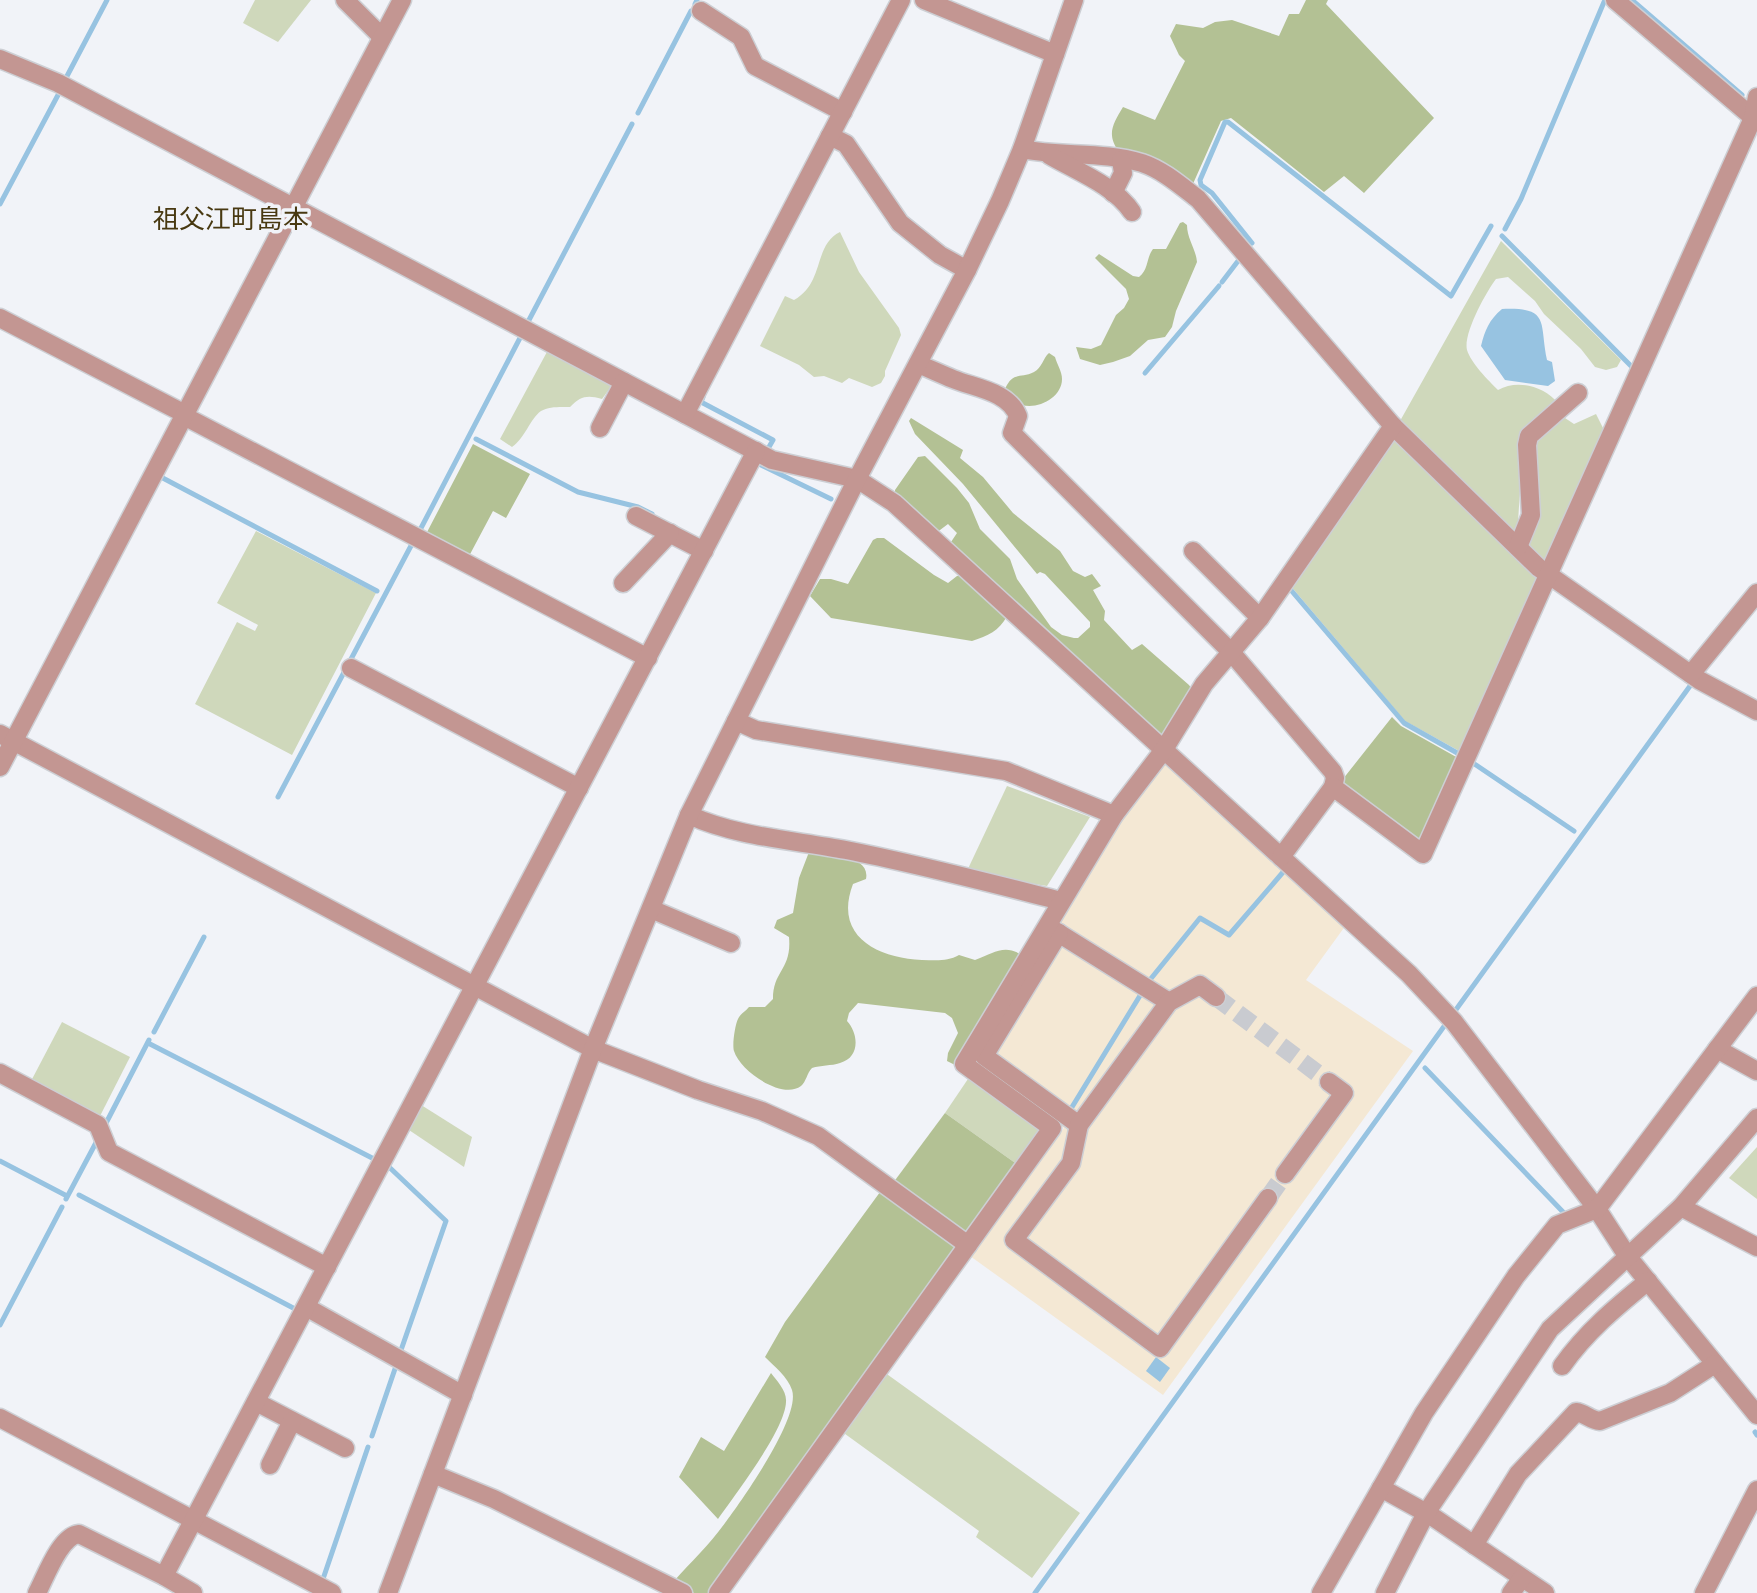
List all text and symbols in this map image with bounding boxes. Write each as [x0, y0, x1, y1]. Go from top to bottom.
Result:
district label: 祖父江町島本 [153, 203, 309, 235]

